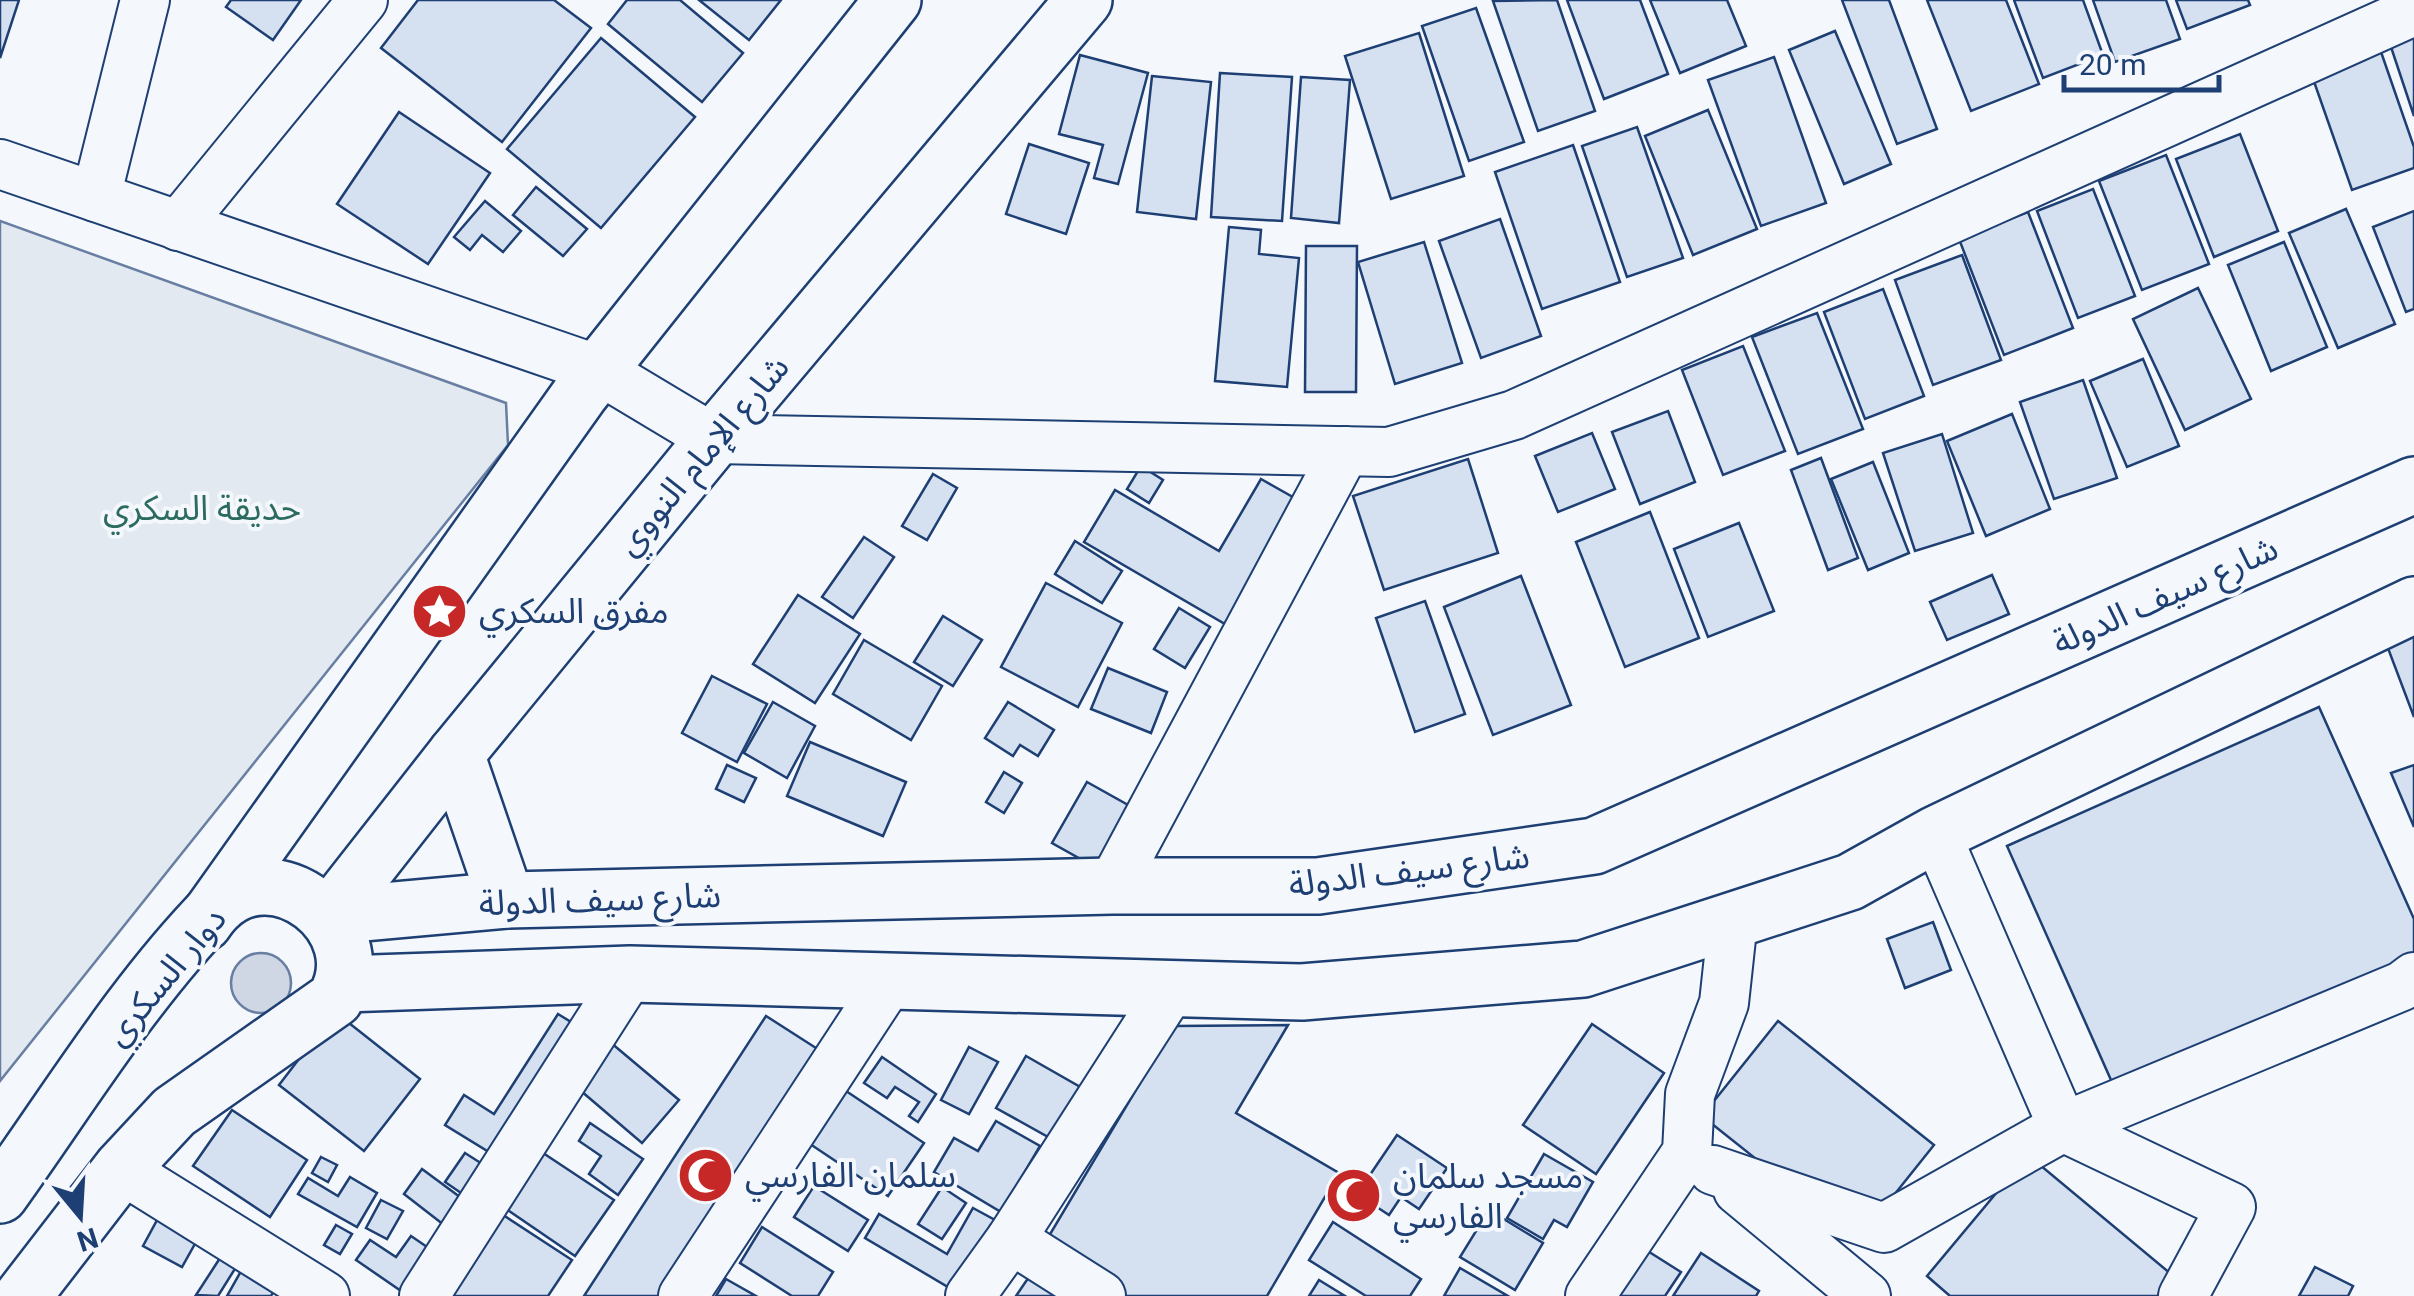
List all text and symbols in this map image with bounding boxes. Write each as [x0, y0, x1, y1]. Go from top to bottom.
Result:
scale bar [2064, 30, 2219, 92]
text: 20 m [2079, 47, 2146, 82]
street label: شارع الإمام النووي [607, 347, 802, 567]
park label: حديقة السكري [103, 488, 301, 535]
street label: شارع سيف الدولة [2046, 527, 2286, 668]
place icon: مفرق السكري [410, 581, 470, 641]
place label: مفرق السكري [479, 591, 669, 638]
street label: شارع سيف الدولة [1286, 835, 1532, 911]
street label: شارع سيف الدولة [478, 875, 722, 929]
street label: دوار السكري [96, 899, 240, 1058]
mosque icon: سلمان الفارسي [676, 1145, 736, 1205]
place label: سلمان الفارسي [745, 1155, 956, 1202]
place label: مسجد سلمان الفارسي [1393, 1156, 1583, 1243]
north arrow [30, 1166, 130, 1266]
mosque icon: مسجد سلمان الفارسي [1324, 1166, 1384, 1226]
text: N [73, 1221, 102, 1258]

